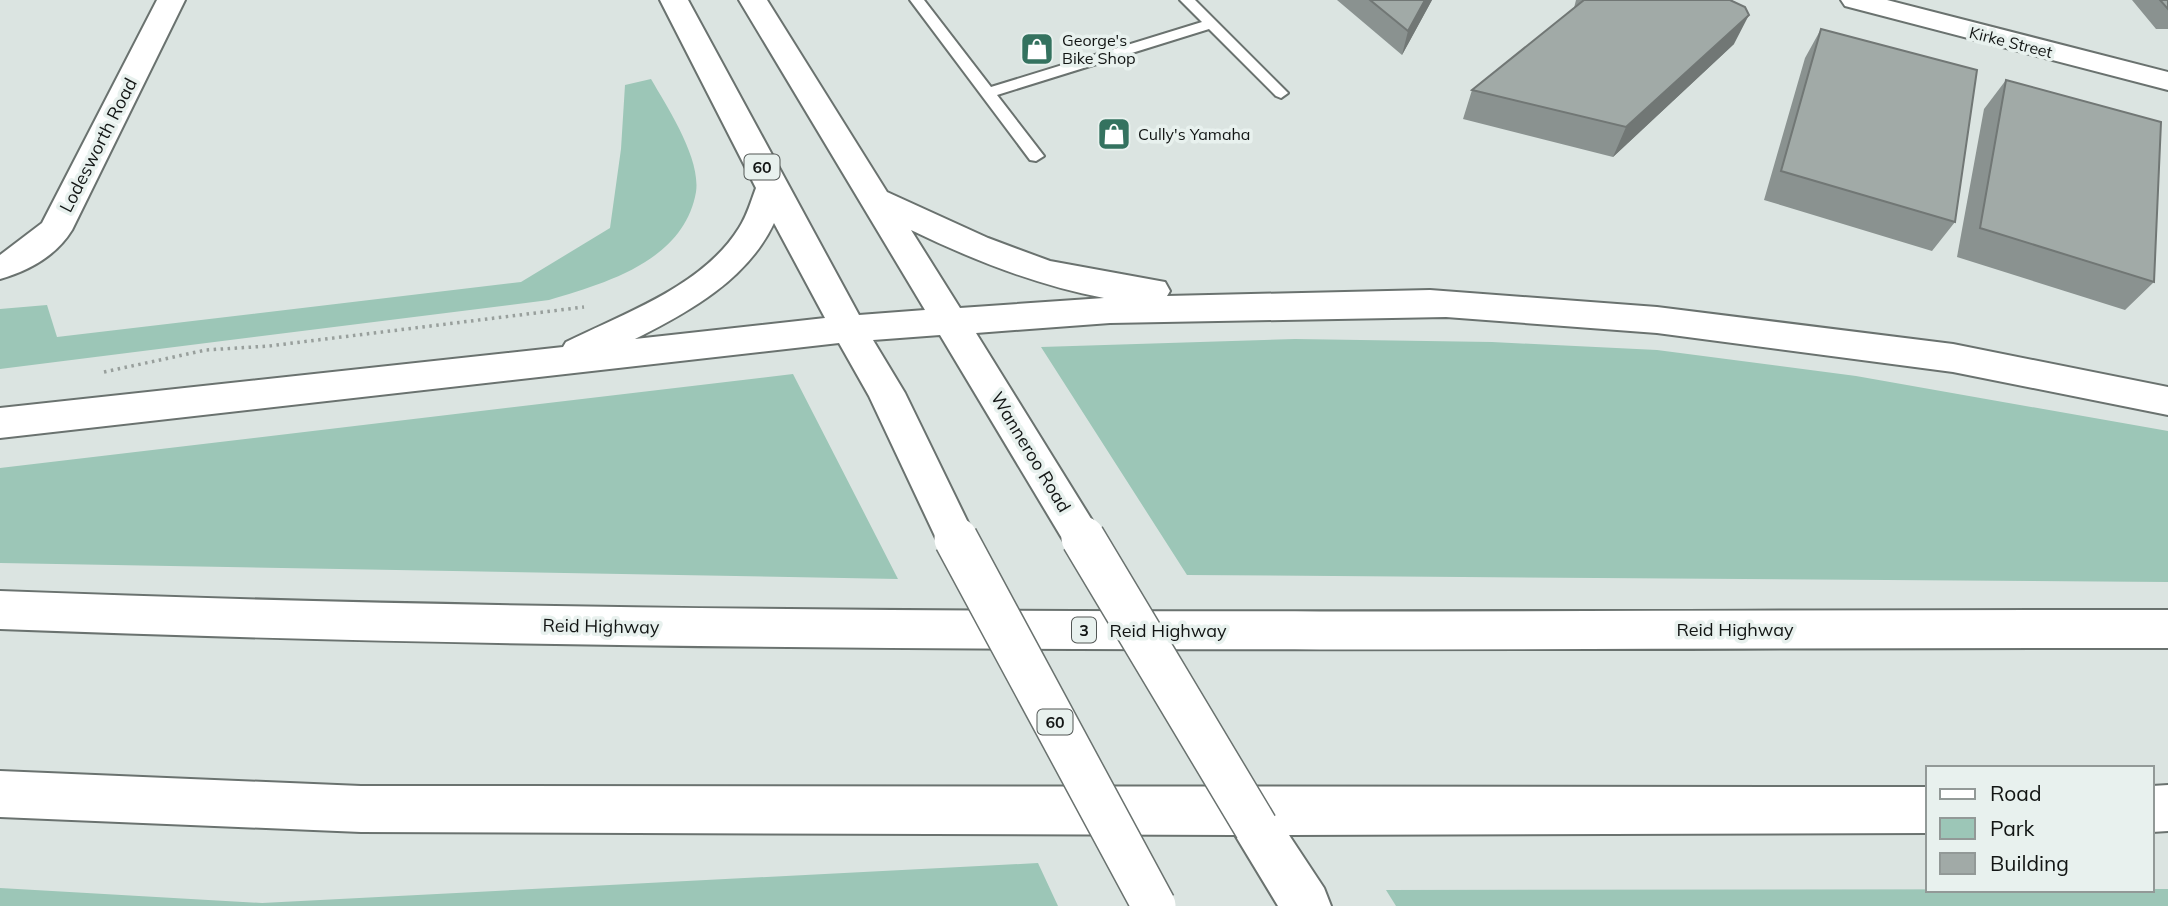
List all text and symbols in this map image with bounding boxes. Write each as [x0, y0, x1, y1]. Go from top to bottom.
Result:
street label: Kirke Street [1967, 22, 2055, 62]
shop icon: George's Bike Shop [1018, 30, 1056, 68]
place label: George's Bike Shop [1062, 30, 1136, 68]
street label: Lodesworth Road [54, 74, 142, 216]
shop icon: Cully's Yamaha [1095, 115, 1133, 153]
place label: Cully's Yamaha [1138, 124, 1250, 144]
road number: 60 [744, 154, 780, 180]
street label: Wanneroo Road [986, 388, 1076, 516]
street label: Reid Highway [542, 613, 660, 639]
road number: 3 [1072, 618, 1096, 642]
street label: Reid Highway [1677, 618, 1794, 641]
street label: Reid Highway [1110, 619, 1227, 642]
road number: 60 [1038, 709, 1072, 734]
legend [1926, 766, 2154, 892]
text: Road [1990, 780, 2041, 806]
text: Park [1990, 815, 2034, 841]
text: Building [1990, 850, 2069, 876]

